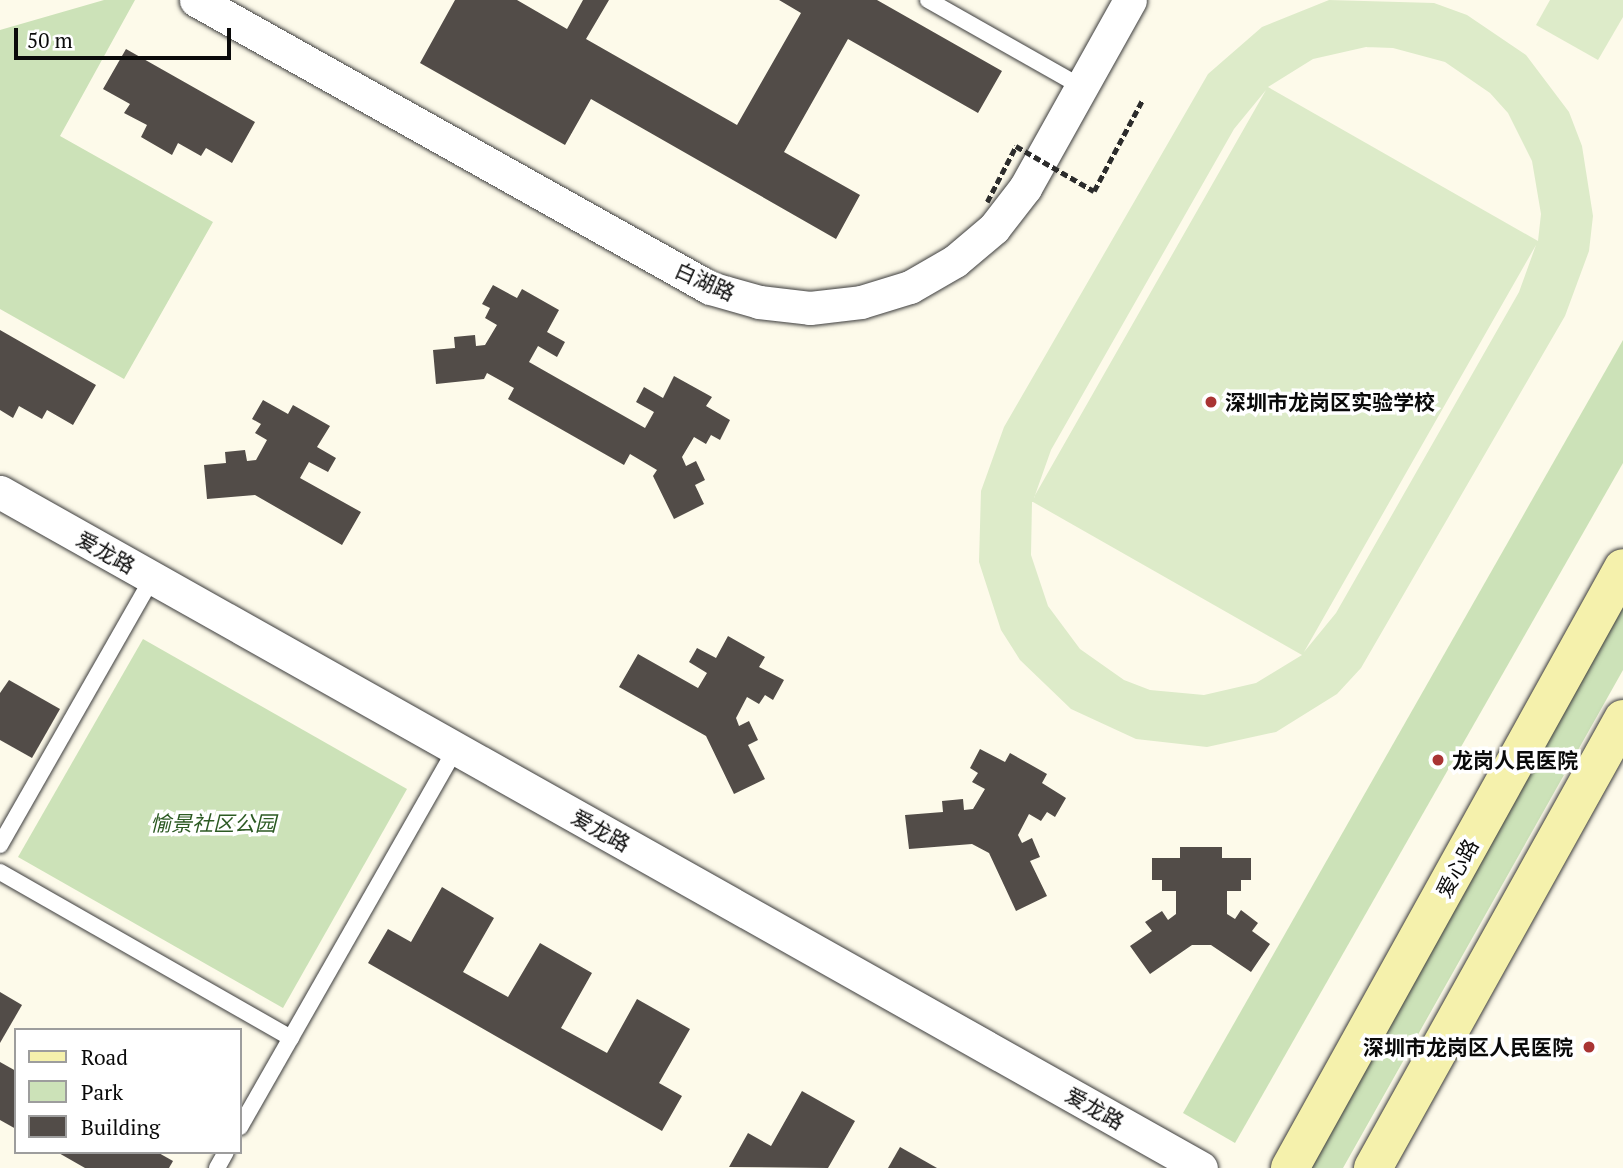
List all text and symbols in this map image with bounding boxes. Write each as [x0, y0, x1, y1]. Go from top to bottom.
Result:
scale bar [18, 14, 234, 58]
text: 50 m [27, 26, 73, 54]
street label: 白湖路 [671, 257, 739, 305]
place label: 深圳市龙岗区实验学校 [1225, 389, 1435, 415]
marker: 深圳市龙岗区实验学校 [1203, 394, 1219, 410]
street label: 爱龙路 [72, 526, 140, 578]
place label: 龙岗人民医院 [1452, 747, 1578, 773]
marker: 龙岗人民医院 [1430, 752, 1446, 768]
street label: 爱龙路 [567, 804, 635, 856]
park label: 愉景社区公园 [150, 810, 276, 836]
street label: 爱心路 [1431, 834, 1483, 902]
legend [14, 1028, 242, 1154]
place label: 深圳市龙岗区人民医院 [1363, 1034, 1573, 1060]
marker: 深圳市龙岗区人民医院 [1579, 1037, 1599, 1057]
text: Road [81, 1043, 128, 1071]
text: Park [81, 1078, 123, 1106]
street label: 爱龙路 [1061, 1082, 1129, 1134]
text: Building [81, 1113, 160, 1141]

